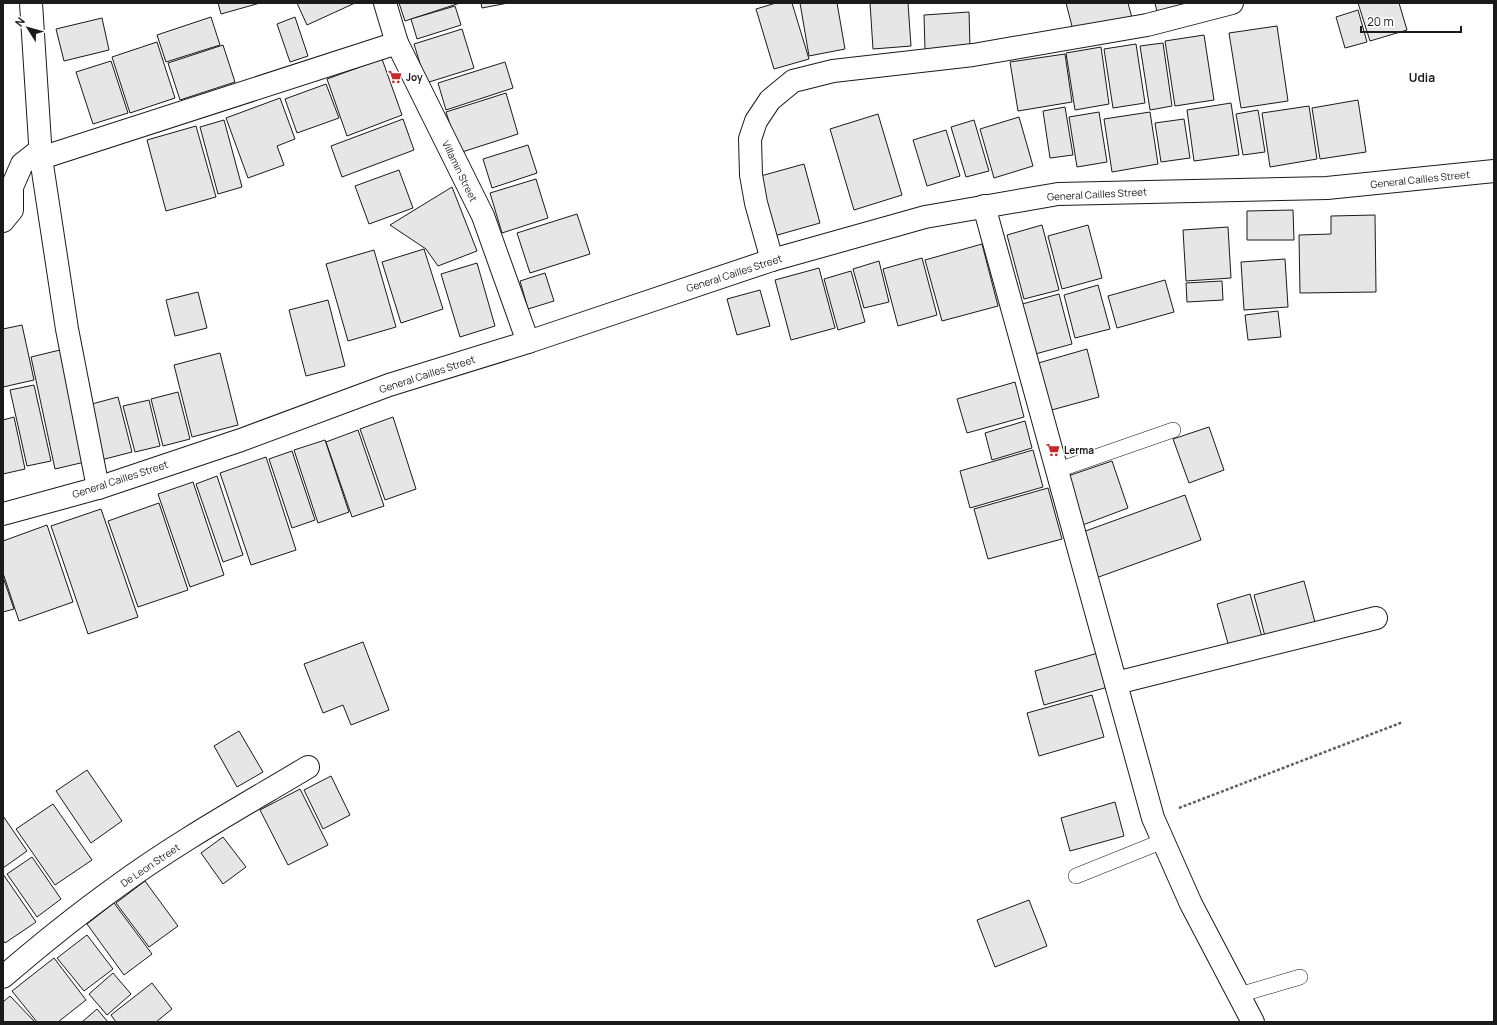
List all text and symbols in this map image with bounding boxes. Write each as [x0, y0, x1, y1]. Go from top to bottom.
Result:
north arrow [8, 8, 48, 48]
scale bar [1361, 8, 1461, 34]
text: 20 m [1367, 13, 1394, 30]
text: N [11, 14, 28, 29]
supermarket icon: Joy [387, 69, 403, 85]
district label: Udia [1409, 69, 1435, 86]
place label: Joy [406, 70, 423, 84]
street label: Villamin Street [439, 138, 481, 204]
street label: General Cailles Street [1370, 167, 1470, 191]
street label: General Cailles Street [1047, 184, 1147, 204]
street label: General Cailles Street [684, 251, 784, 295]
street label: General Cailles Street [377, 352, 477, 396]
supermarket icon: Lerma [1045, 442, 1061, 458]
place label: Lerma [1064, 443, 1094, 457]
street label: General Cailles Street [70, 457, 170, 501]
street label: De Leon Street [118, 840, 182, 890]

